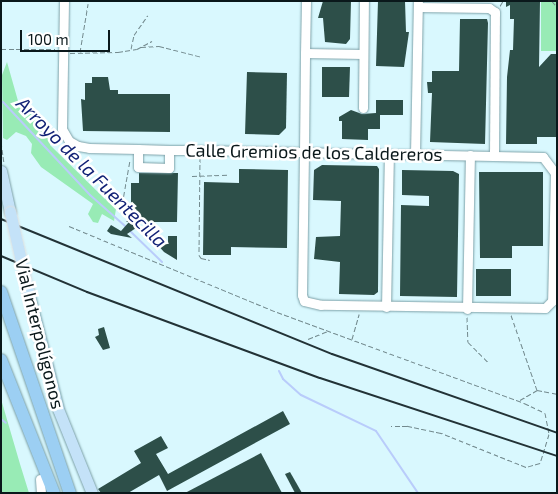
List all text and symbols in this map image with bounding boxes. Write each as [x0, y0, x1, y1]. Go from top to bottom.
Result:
scale bar [22, 20, 112, 52]
text: 100 m [28, 30, 69, 48]
water label: Arroyo de la Fuentecilla [12, 92, 172, 252]
street label: Calle Gremios de los Caldereros [185, 139, 443, 165]
street label: Vial Interpolígonos [11, 257, 69, 411]

